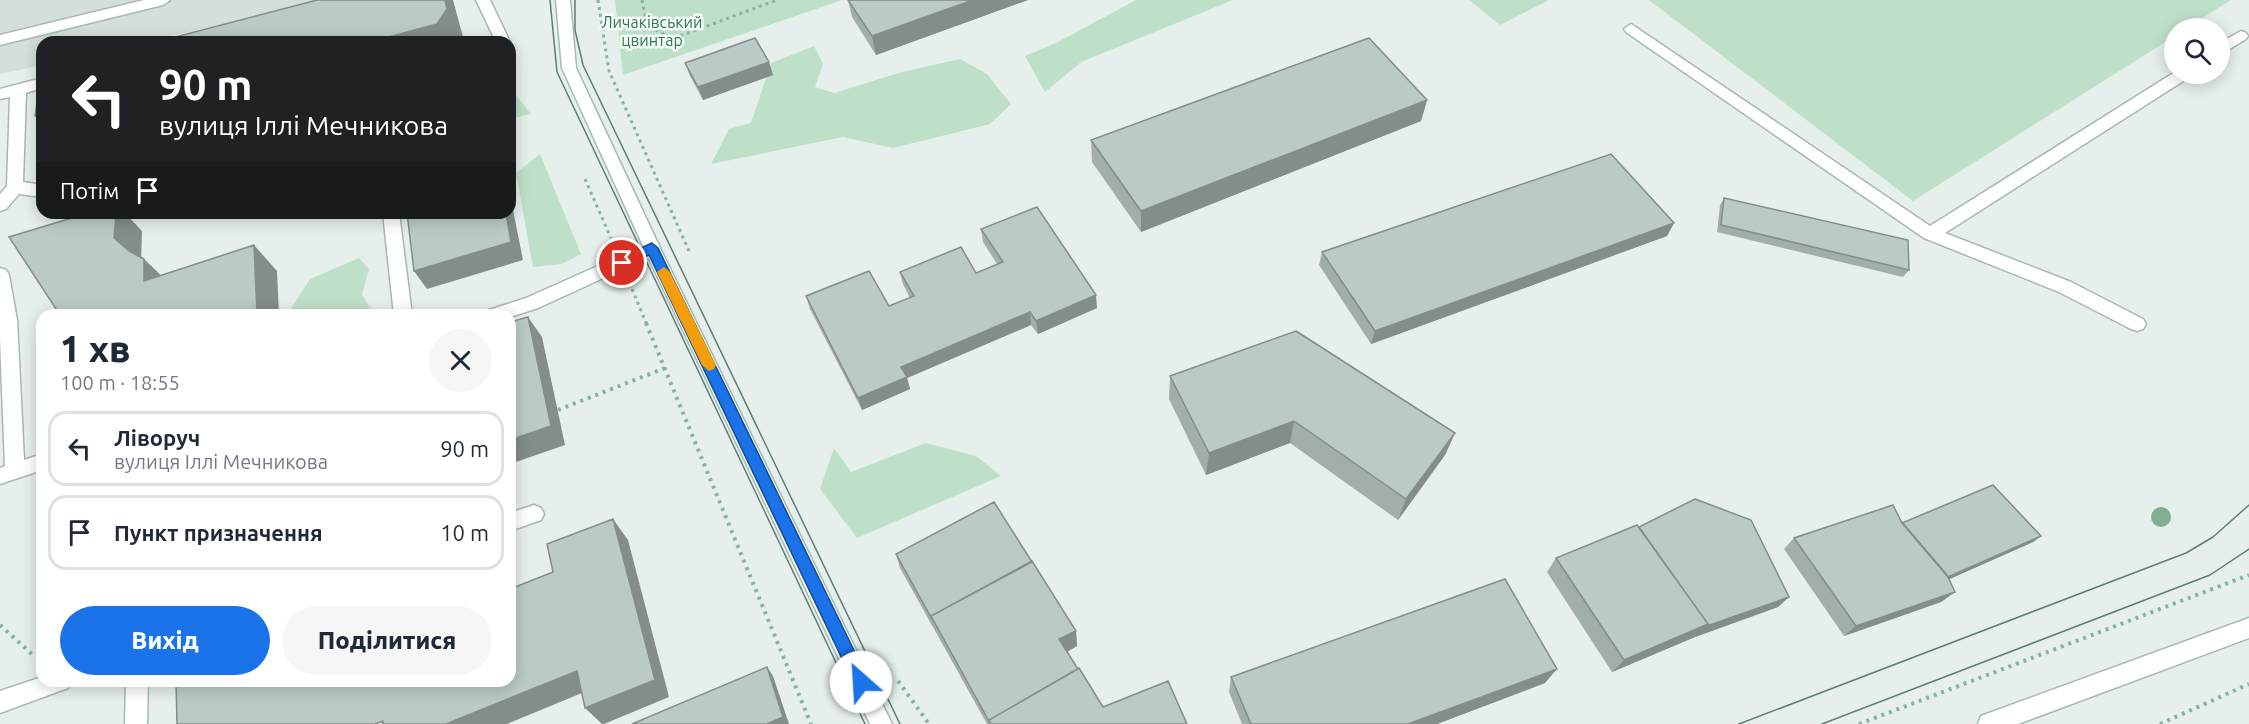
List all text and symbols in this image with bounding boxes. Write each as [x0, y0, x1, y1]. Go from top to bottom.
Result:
park label: Личаківський цвинтар [601, 13, 703, 49]
map controls [2164, 18, 2230, 84]
button: search [2164, 18, 2230, 84]
icon: left [60, 60, 138, 138]
text: 90 m [159, 61, 253, 108]
text: вулиця Іллі Мечникова [159, 110, 448, 140]
icon: arrive [131, 174, 164, 207]
text: Потім [60, 178, 119, 203]
pin [596, 237, 647, 288]
icon: arrive [605, 246, 638, 279]
text: 1 хв [60, 328, 130, 369]
button: close [429, 329, 492, 392]
text: 100 m · 18:55 [60, 371, 180, 394]
text: Ліворуч [114, 425, 200, 450]
icon: left [63, 432, 96, 465]
text: 90 m [440, 436, 489, 461]
text: вулиця Іллі Мечникова [114, 450, 328, 473]
icon: arrive [63, 516, 96, 549]
text: Пункт призначення [114, 520, 323, 545]
text: 10 m [440, 520, 489, 545]
button: Вихід [60, 606, 270, 675]
button: Поділитися [282, 606, 492, 675]
position arrow [829, 650, 893, 714]

